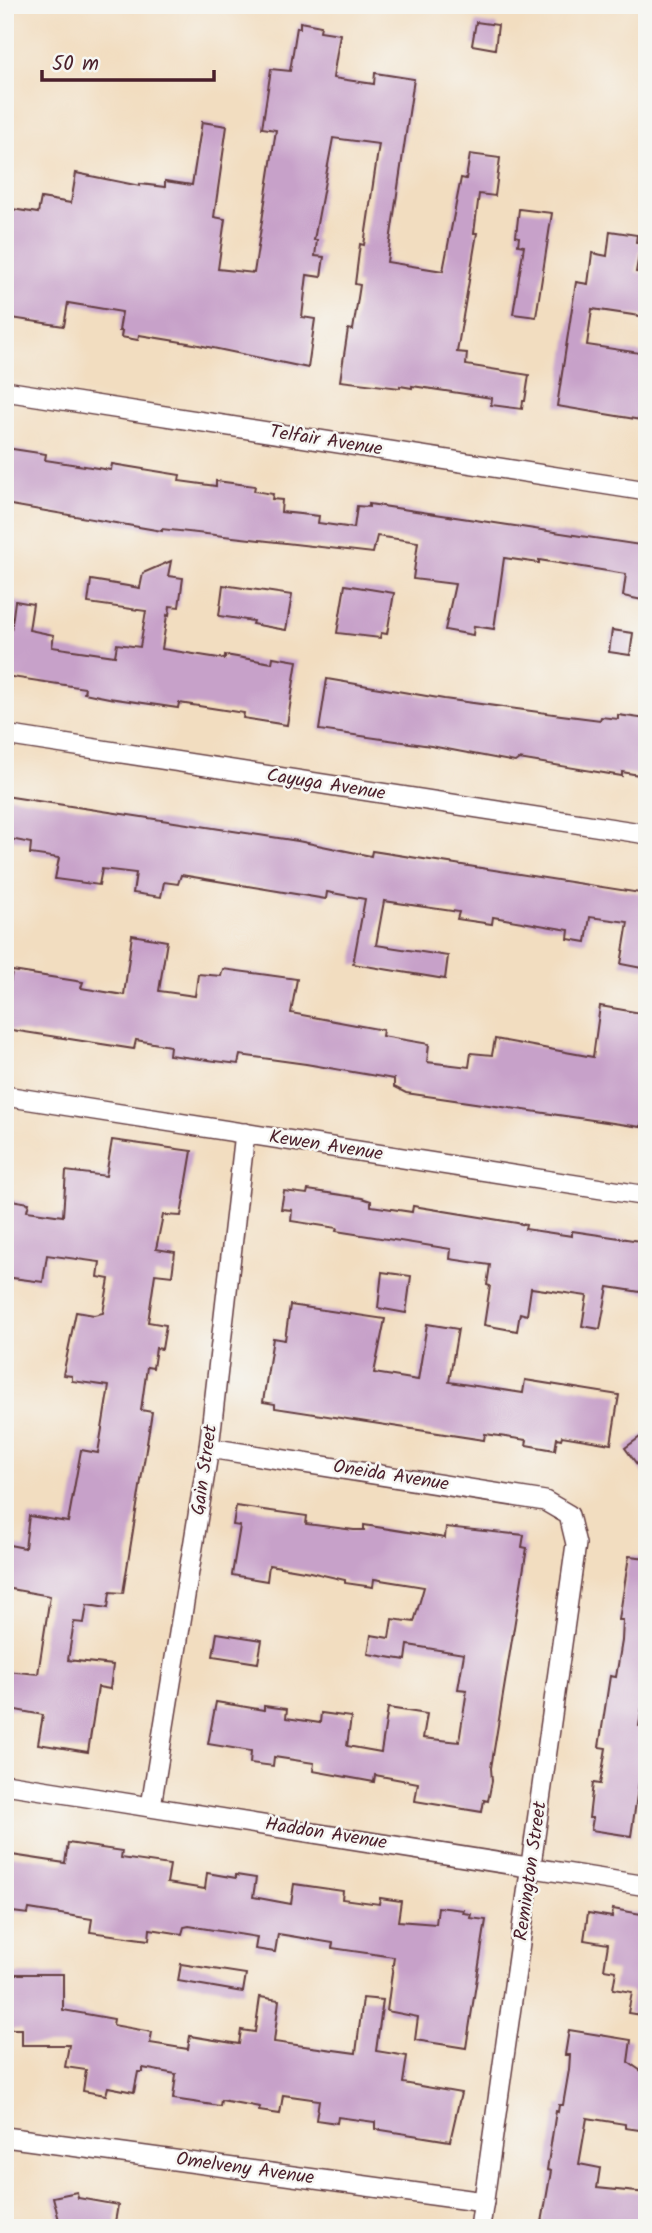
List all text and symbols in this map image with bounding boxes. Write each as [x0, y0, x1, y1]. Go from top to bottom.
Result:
scale bar [42, 38, 214, 82]
text: 50 m [52, 48, 99, 81]
street label: Telfair Avenue [267, 417, 385, 465]
street label: Cayuga Avenue [264, 761, 388, 809]
street label: Kewen Avenue [267, 1122, 385, 1170]
street label: Gain Street [184, 1422, 226, 1517]
street label: Oneida Avenue [331, 1452, 451, 1500]
street label: Remington Street [506, 1799, 556, 1943]
street label: Haddon Avenue [263, 1810, 389, 1858]
street label: Omelveny Avenue [174, 2144, 316, 2194]

